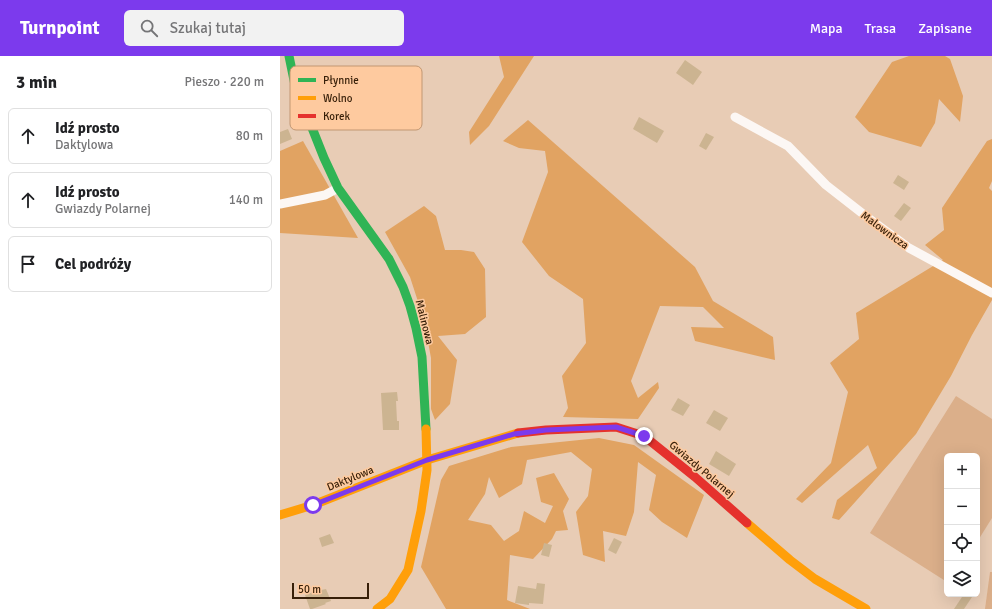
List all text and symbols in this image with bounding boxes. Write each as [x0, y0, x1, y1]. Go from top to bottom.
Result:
search box [124, 10, 404, 46]
text: Turnpoint [20, 16, 100, 40]
icon: search [138, 17, 160, 39]
text: Szukaj tutaj [170, 19, 246, 37]
text: Mapa [810, 20, 843, 37]
text: Trasa [865, 20, 896, 37]
text: Zapisane [918, 20, 972, 37]
legend [290, 66, 422, 130]
text: 3 min [16, 72, 57, 93]
text: Pieszo · 220 m [185, 74, 264, 90]
text: Płynnie [323, 74, 359, 87]
text: Wolno [323, 92, 353, 105]
text: Korek [323, 110, 350, 123]
text: Idź prosto [55, 119, 119, 137]
icon: ahead [17, 125, 39, 147]
text: 80 m [236, 128, 263, 144]
text: Daktylowa [55, 137, 113, 153]
text: Idź prosto [55, 183, 119, 201]
icon: ahead [17, 189, 39, 211]
text: 140 m [229, 192, 263, 208]
text: Gwiazdy Polarnej [55, 201, 151, 217]
street label: Malownicza [858, 209, 911, 252]
icon: arrive [17, 253, 39, 275]
text: Cel podróży [55, 255, 131, 273]
street label: Malinowa [413, 298, 436, 346]
route end [635, 427, 653, 445]
street label: Gwiazdy Polarnej [666, 438, 737, 500]
map controls [944, 453, 980, 597]
button: + [944, 453, 980, 489]
street label: Daktylowa [325, 463, 376, 494]
button: − [944, 489, 980, 525]
route start [304, 496, 322, 514]
button: locate [944, 525, 980, 561]
button: layers [944, 561, 980, 597]
scale bar [292, 581, 369, 600]
text: 50 m [298, 583, 321, 596]

